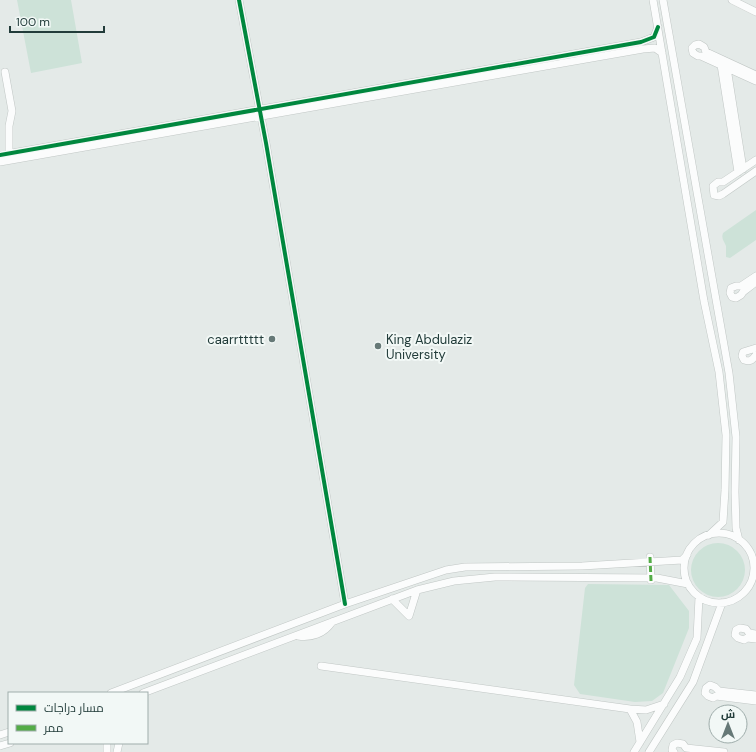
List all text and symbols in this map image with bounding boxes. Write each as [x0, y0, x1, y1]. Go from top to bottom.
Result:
scale bar [10, 8, 104, 34]
text: 100 m [16, 14, 50, 30]
place label: caarrttttt [207, 331, 264, 348]
place label: King Abdulaziz University [386, 331, 472, 363]
marker: caarrttttt [267, 334, 277, 344]
marker: King Abdulaziz University [373, 341, 383, 351]
legend [8, 692, 148, 744]
text: مسار دراجات [44, 700, 104, 716]
north arrow [708, 704, 748, 744]
text: ش [721, 707, 735, 721]
text: ممر [43, 720, 63, 736]

